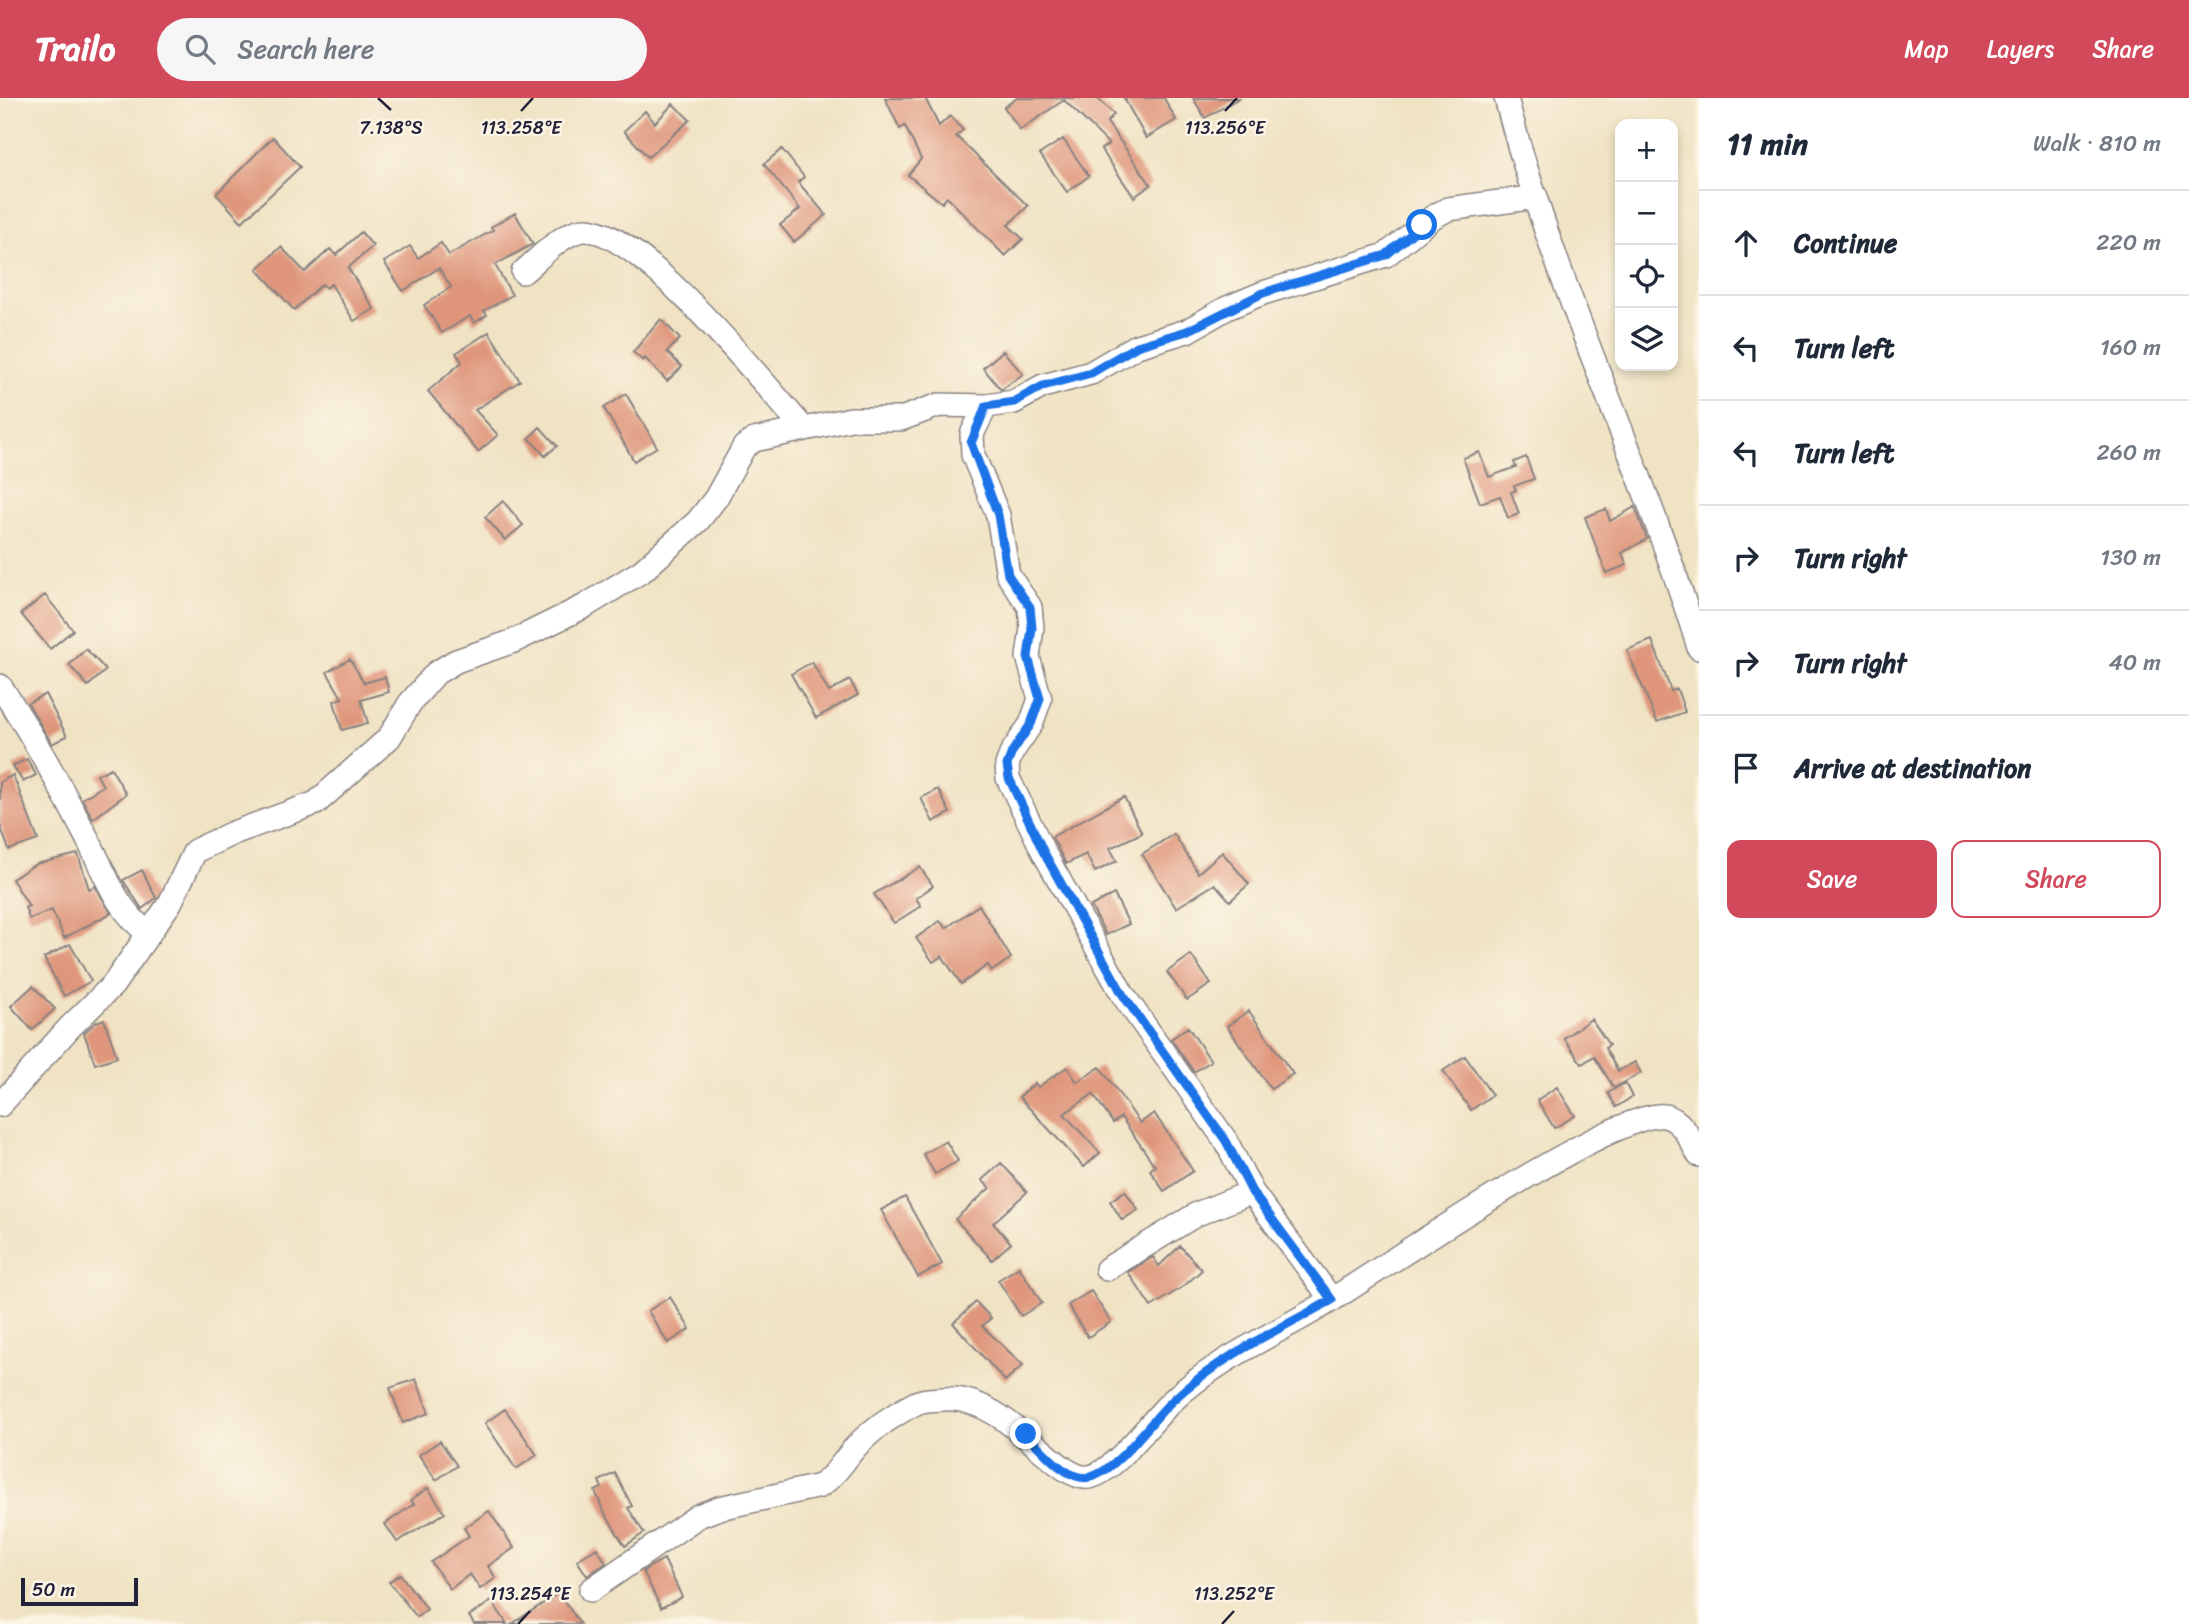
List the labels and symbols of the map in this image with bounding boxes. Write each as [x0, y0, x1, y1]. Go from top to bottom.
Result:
text: 7.138°S [359, 112, 423, 144]
text: 113.258°E [481, 112, 562, 144]
text: 113.256°E [1185, 112, 1266, 144]
route start [1406, 209, 1437, 240]
route end [1010, 1418, 1041, 1449]
scale bar [21, 1575, 138, 1607]
text: 113.254°E [489, 1578, 572, 1610]
text: 113.252°E [1194, 1578, 1275, 1610]

